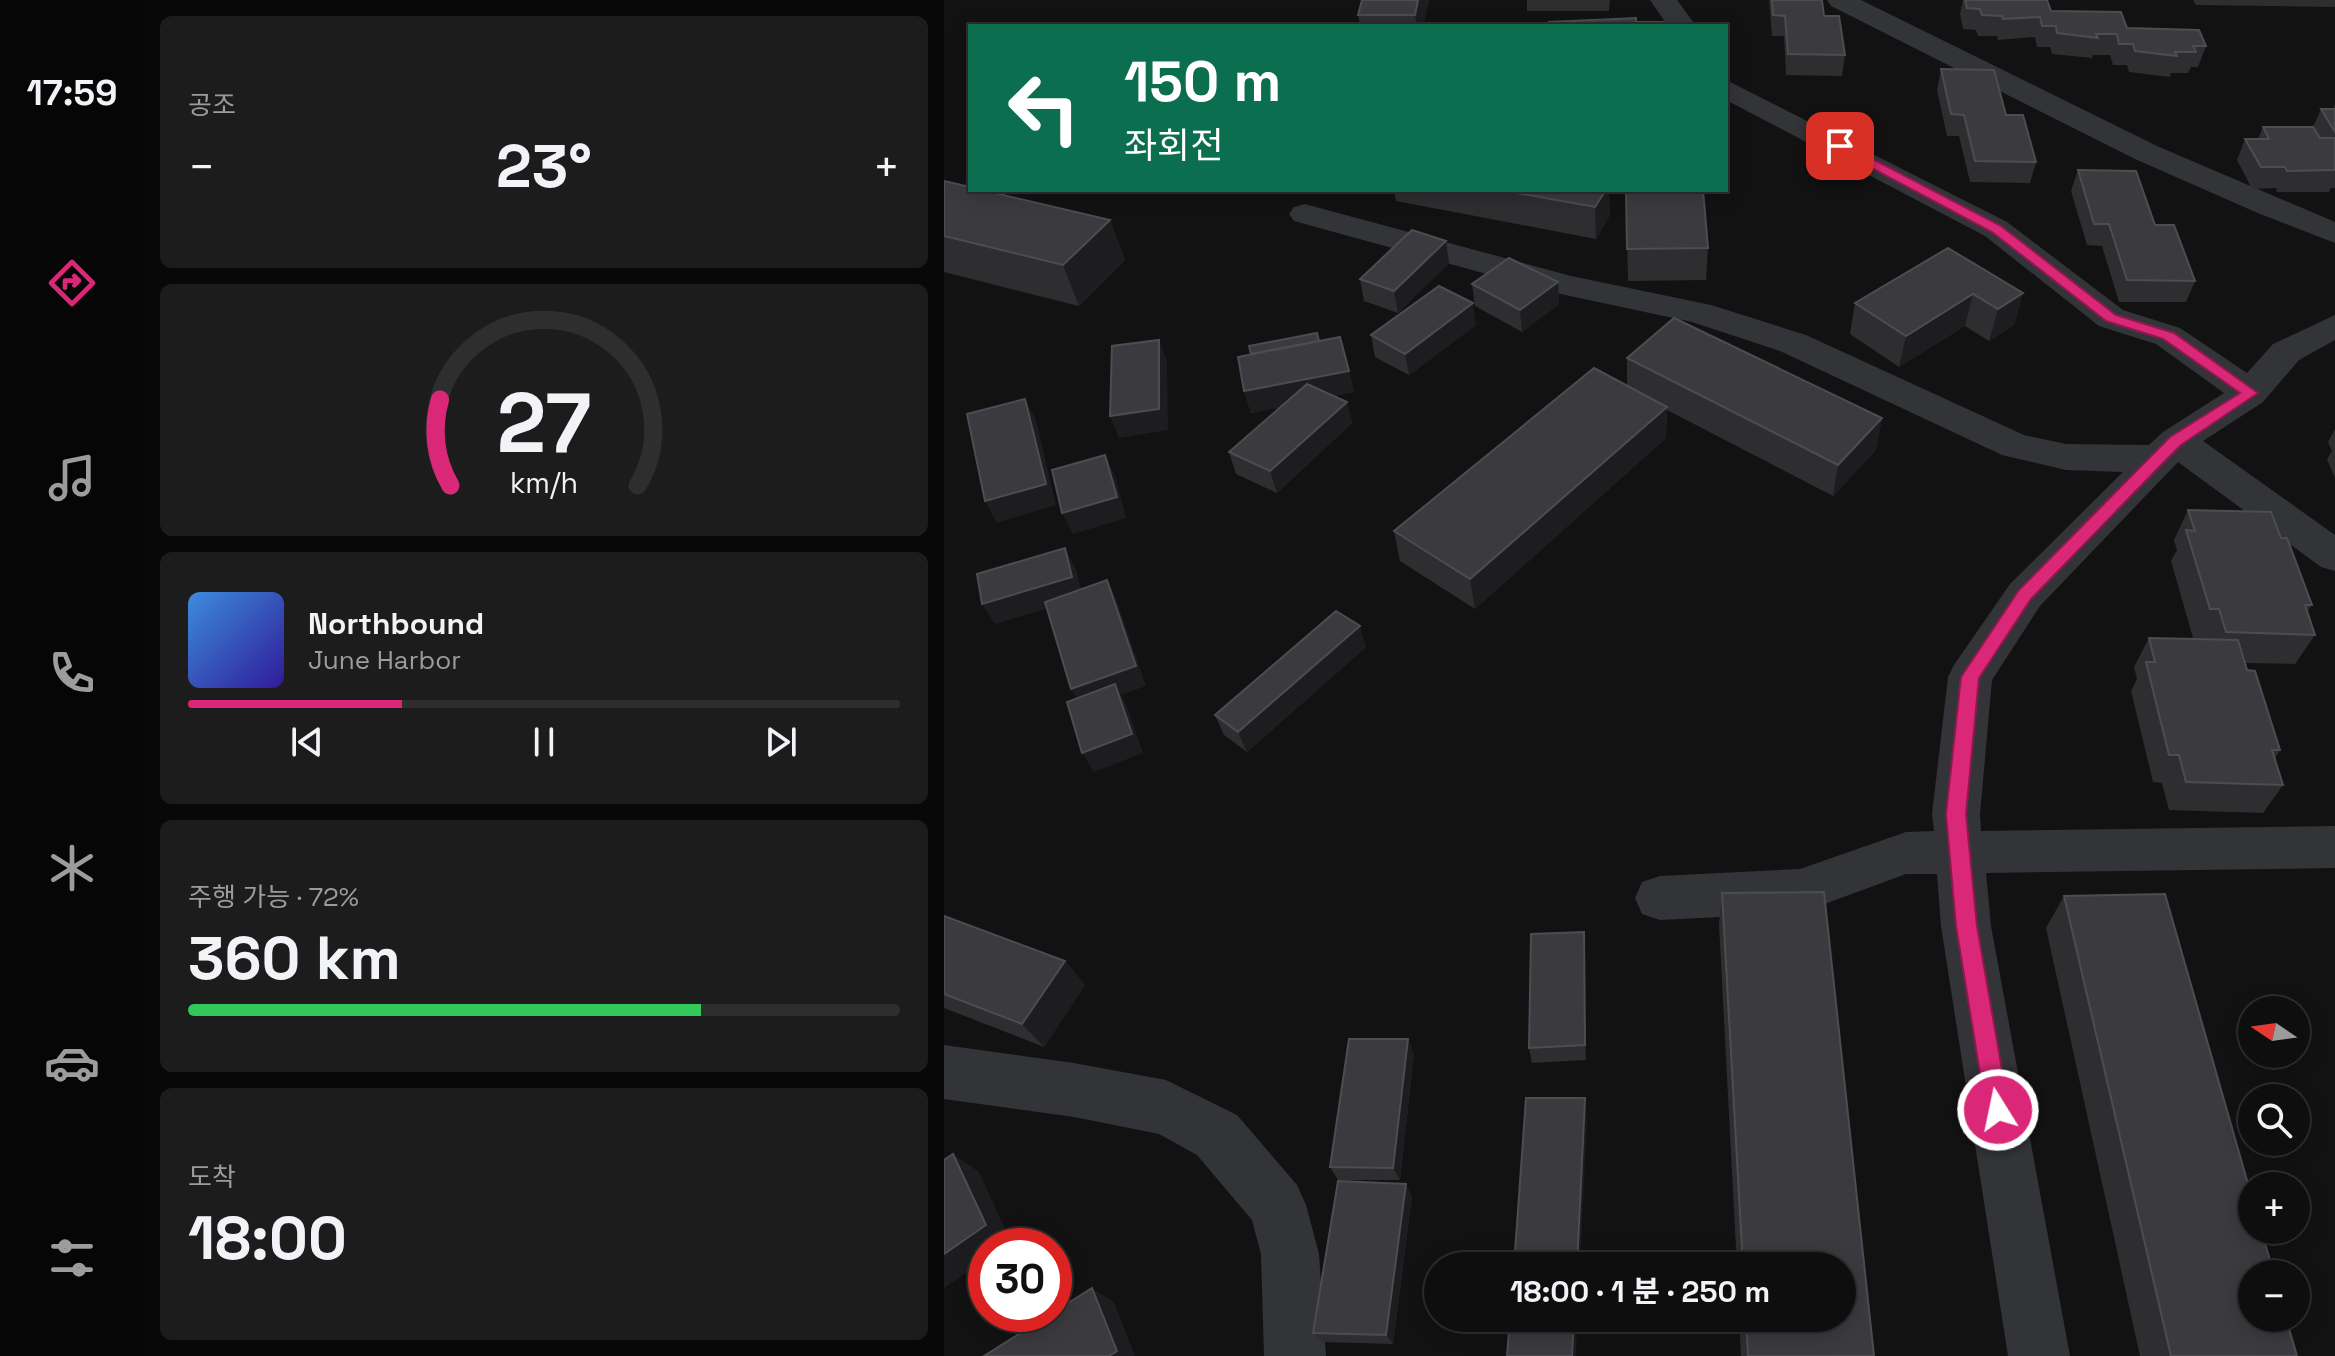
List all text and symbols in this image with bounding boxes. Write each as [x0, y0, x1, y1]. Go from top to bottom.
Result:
text: 150 m [1124, 46, 1281, 117]
icon: left [992, 56, 1096, 160]
text: 17:59 [27, 70, 117, 116]
text: 공조 [188, 88, 236, 122]
pin [1806, 112, 1874, 180]
text: 좌회전 [1124, 123, 1223, 169]
icon: arrive [1818, 124, 1862, 168]
text: 23° [496, 128, 592, 205]
text: − [188, 139, 215, 195]
text: + [873, 139, 900, 195]
icon: directions [44, 255, 100, 311]
text: 27 [497, 370, 591, 476]
icon: music [44, 450, 100, 506]
text: km/h [510, 465, 578, 501]
text: Northbound [308, 604, 484, 643]
text: June Harbor [308, 643, 461, 677]
icon: phone [44, 645, 100, 701]
icon: previous [285, 720, 329, 764]
icon: pause [522, 720, 566, 764]
icon: next [759, 720, 803, 764]
icon: climate [44, 840, 100, 896]
text: 주행 가능 · 72% [188, 880, 359, 914]
text: 360 km [188, 920, 401, 997]
north arrow [2238, 996, 2310, 1068]
map controls [2238, 996, 2310, 1332]
icon: car [44, 1035, 100, 1091]
position arrow [1956, 1068, 2040, 1152]
button: search [2238, 1084, 2310, 1156]
text: 도착 [188, 1160, 236, 1194]
button: + [2238, 1172, 2310, 1244]
text: 18:00 [188, 1200, 347, 1277]
speed limit sign: 30 [968, 1228, 1072, 1332]
icon: filters [44, 1230, 100, 1286]
button: − [2238, 1260, 2310, 1332]
text: 18:00 · 1 분 · 250 m [1510, 1272, 1770, 1311]

